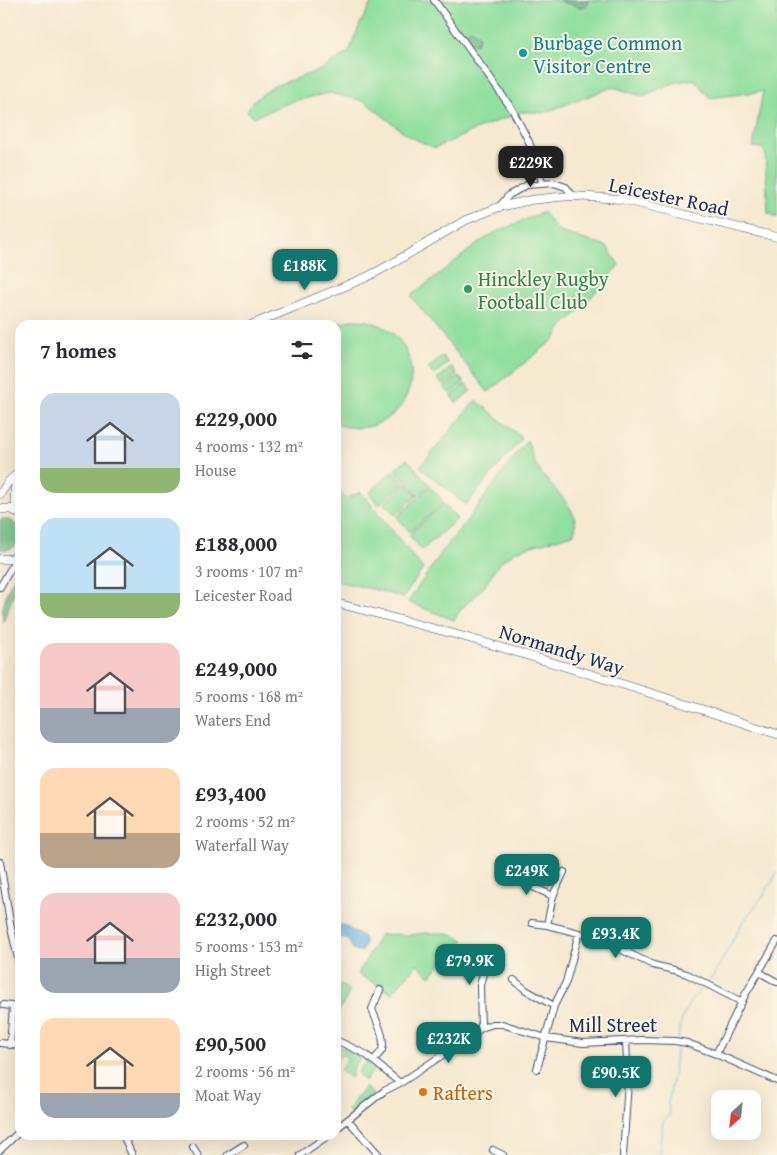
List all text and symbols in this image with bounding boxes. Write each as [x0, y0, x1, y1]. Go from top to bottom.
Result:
place label: Burbage Common Visitor Centre [533, 28, 682, 80]
marker: Burbage Common Visitor Centre [517, 47, 529, 59]
pin: £229K [496, 146, 566, 188]
text: £229K [509, 150, 553, 174]
street label: Leicester Road [606, 169, 732, 223]
pin: £188K [270, 248, 340, 291]
text: £188K [283, 253, 327, 277]
place label: Hinckley Rugby Football Club [478, 264, 609, 316]
marker: Hinckley Rugby Football Club [462, 283, 474, 295]
text: 7 homes [40, 335, 116, 366]
icon: filters [288, 336, 316, 364]
text: £229,000 [195, 403, 277, 434]
icon: home [80, 413, 140, 473]
text: 4 rooms · 132 m² [195, 434, 303, 458]
text: House [195, 458, 236, 482]
text: £188,000 [195, 528, 277, 559]
icon: home [80, 538, 140, 598]
text: 3 rooms · 107 m² [195, 559, 303, 583]
text: Leicester Road [195, 583, 293, 607]
street label: Normandy Way [496, 616, 628, 682]
text: £249,000 [195, 653, 277, 684]
icon: home [80, 663, 140, 723]
text: 5 rooms · 168 m² [195, 684, 303, 708]
text: Waters End [195, 708, 271, 732]
text: £93,400 [195, 778, 266, 809]
icon: home [80, 788, 140, 848]
text: 2 rooms · 52 m² [195, 809, 295, 833]
text: Waterfall Way [195, 833, 289, 857]
pin: £249K [492, 854, 562, 896]
text: £249K [505, 858, 549, 882]
text: £232,000 [195, 903, 277, 934]
icon: home [80, 913, 140, 973]
pin: £93.4K [575, 916, 657, 959]
text: £93.4K [592, 921, 640, 945]
text: 5 rooms · 153 m² [195, 934, 303, 958]
pin: £79.9K [429, 944, 511, 986]
text: £79.9K [446, 948, 494, 972]
text: High Street [195, 958, 271, 982]
street label: Mill Street [569, 1010, 657, 1039]
pin: £232K [414, 1022, 484, 1064]
text: £232K [427, 1026, 471, 1050]
text: £90,500 [195, 1028, 266, 1059]
icon: home [80, 1038, 140, 1098]
pin: £90.5K [575, 1056, 657, 1098]
text: 2 rooms · 56 m² [195, 1059, 295, 1083]
text: £90.5K [592, 1060, 640, 1084]
place label: Rafters [433, 1078, 493, 1107]
text: Moat Way [195, 1083, 262, 1107]
marker: Rafters [417, 1086, 429, 1098]
north arrow [711, 1090, 761, 1140]
map controls [711, 1090, 761, 1140]

